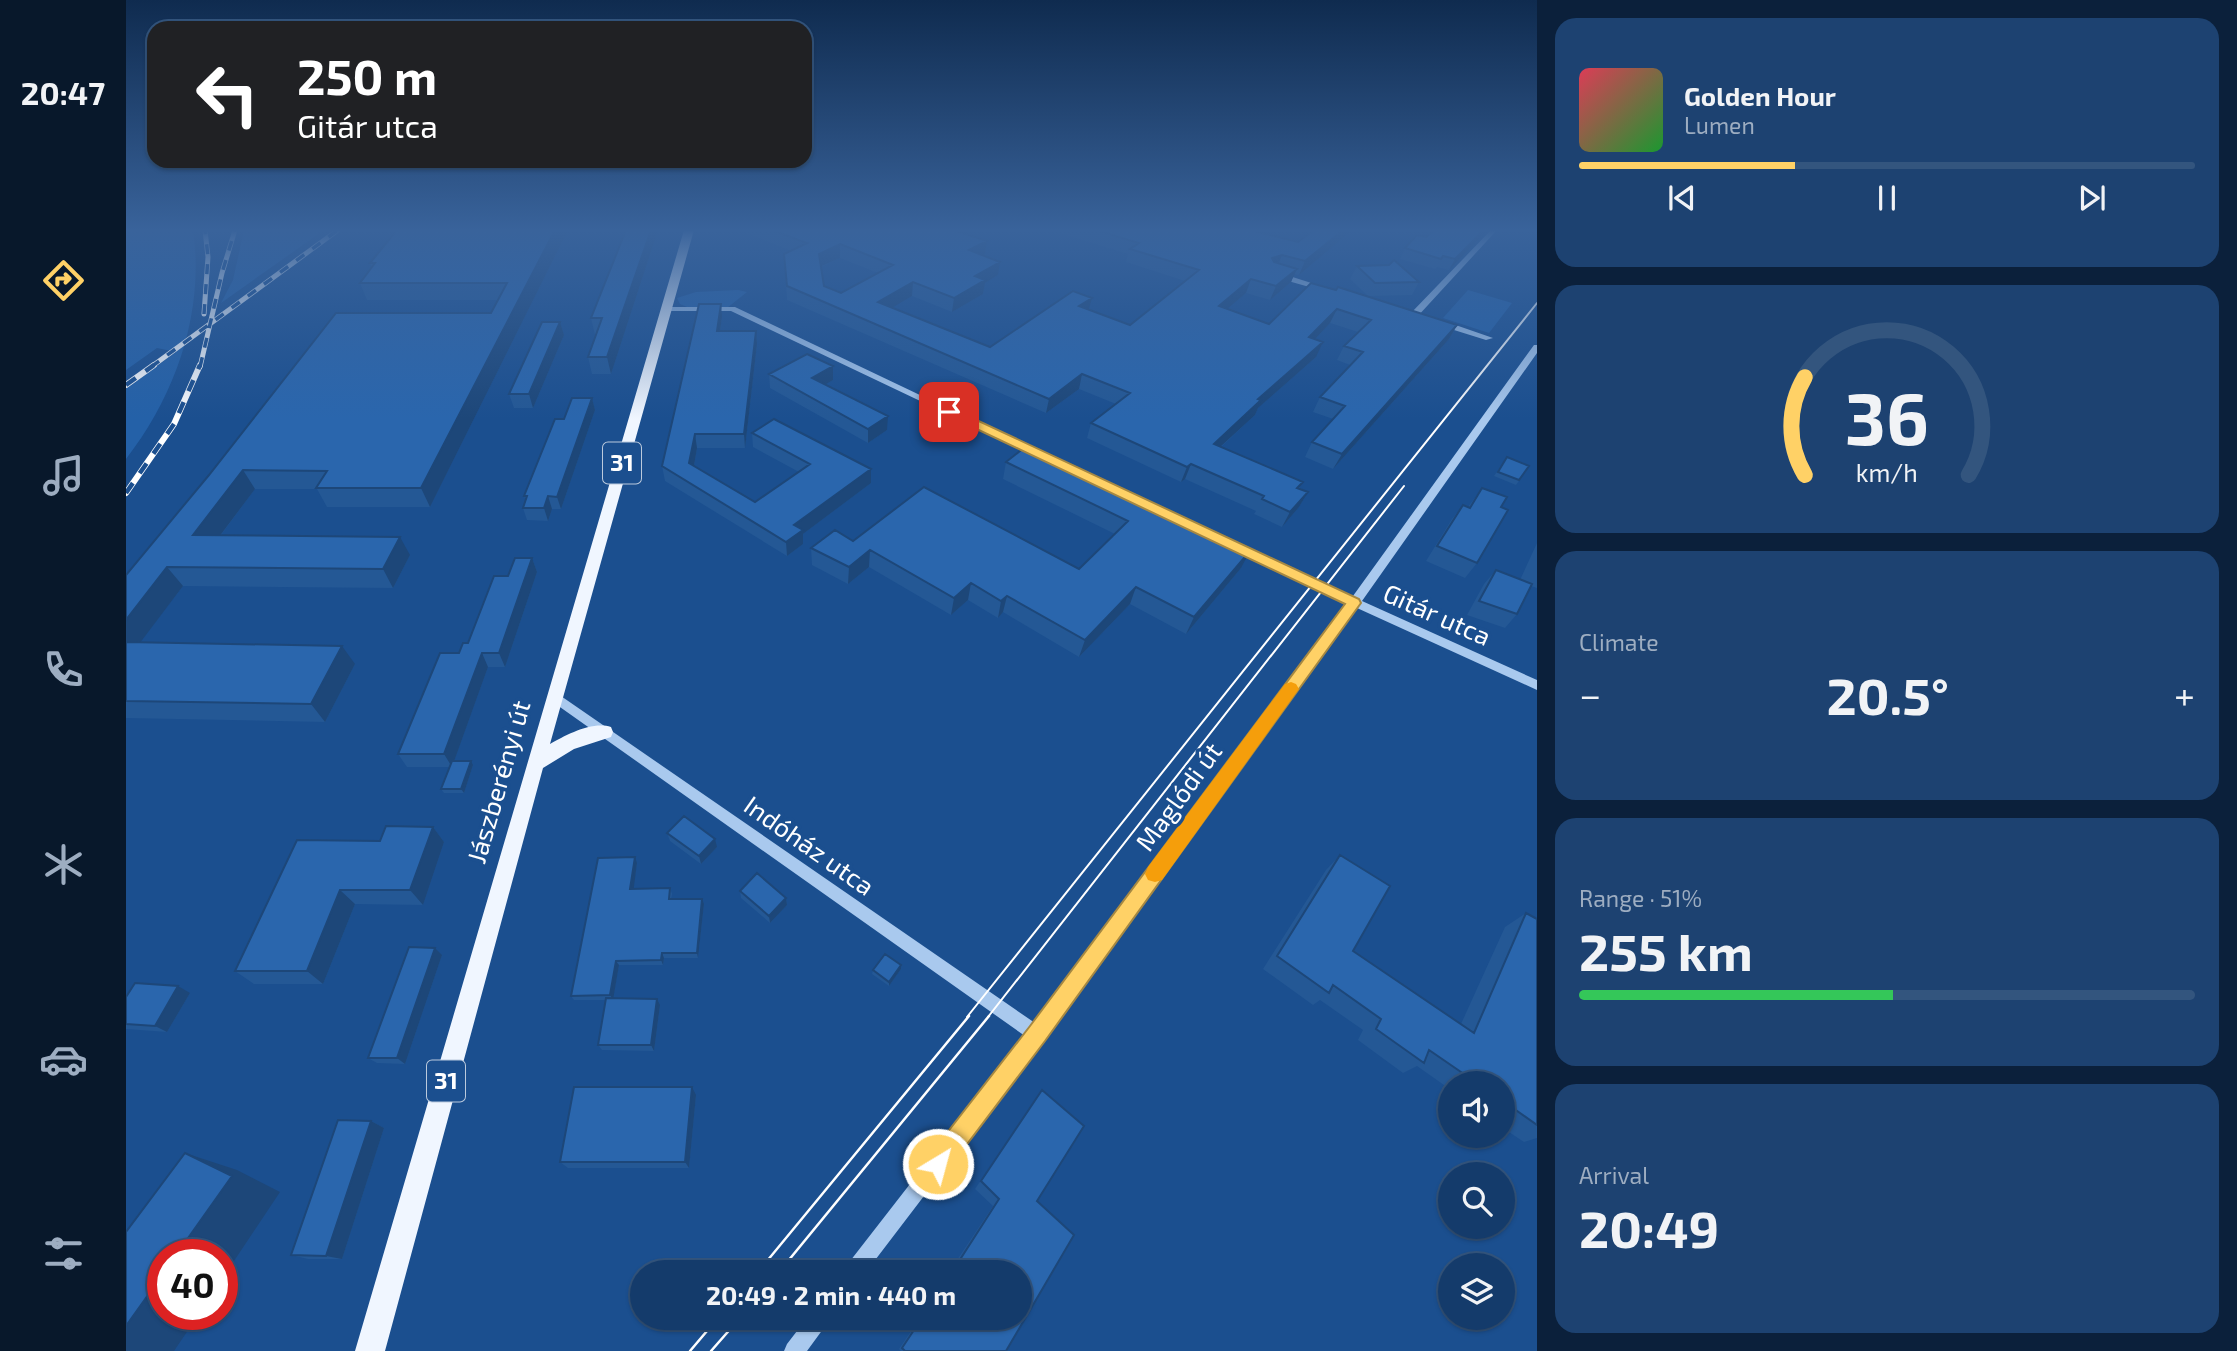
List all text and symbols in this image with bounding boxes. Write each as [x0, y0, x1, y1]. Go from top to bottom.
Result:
text: 250 m [297, 46, 437, 105]
icon: left [182, 49, 273, 140]
text: 20:47 [21, 73, 105, 111]
text: Golden Hour [1684, 80, 1836, 111]
text: Gitár utca [297, 106, 438, 144]
text: Lumen [1684, 111, 1755, 139]
icon: previous [1663, 179, 1701, 217]
icon: pause [1868, 179, 1906, 217]
icon: next [2073, 179, 2111, 217]
icon: directions [39, 256, 88, 305]
text: 36 [1845, 372, 1929, 460]
pin [919, 382, 979, 442]
icon: arrive [930, 393, 968, 431]
road number: 31 [603, 442, 641, 484]
icon: music [39, 451, 88, 500]
text: km/h [1856, 457, 1918, 487]
street label: Gitár utca [1379, 576, 1496, 651]
text: Climate [1579, 628, 1659, 656]
icon: phone [39, 645, 88, 694]
text: 20.5° [1826, 663, 1949, 725]
text: − [1579, 671, 1601, 717]
text: + [2174, 671, 2195, 717]
street label: Jászberényi út [459, 696, 536, 867]
street label: Maglódi út [1128, 736, 1227, 856]
street label: Indóház utca [739, 789, 881, 901]
icon: climate [39, 840, 88, 889]
text: Range · 51% [1579, 884, 1702, 912]
text: 255 km [1579, 919, 1753, 981]
icon: car [39, 1035, 88, 1084]
road number: 31 [427, 1060, 465, 1101]
map controls [1438, 1071, 1515, 1330]
button: sound [1438, 1071, 1515, 1148]
position arrow [901, 1127, 975, 1201]
text: Arrival [1579, 1161, 1649, 1189]
button: search [1438, 1162, 1515, 1239]
text: 20:49 [1579, 1196, 1719, 1258]
icon: filters [39, 1229, 88, 1278]
speed limit sign: 40 [147, 1239, 238, 1330]
button: layers [1438, 1253, 1515, 1330]
text: 20:49 · 2 min · 440 m [706, 1279, 956, 1310]

